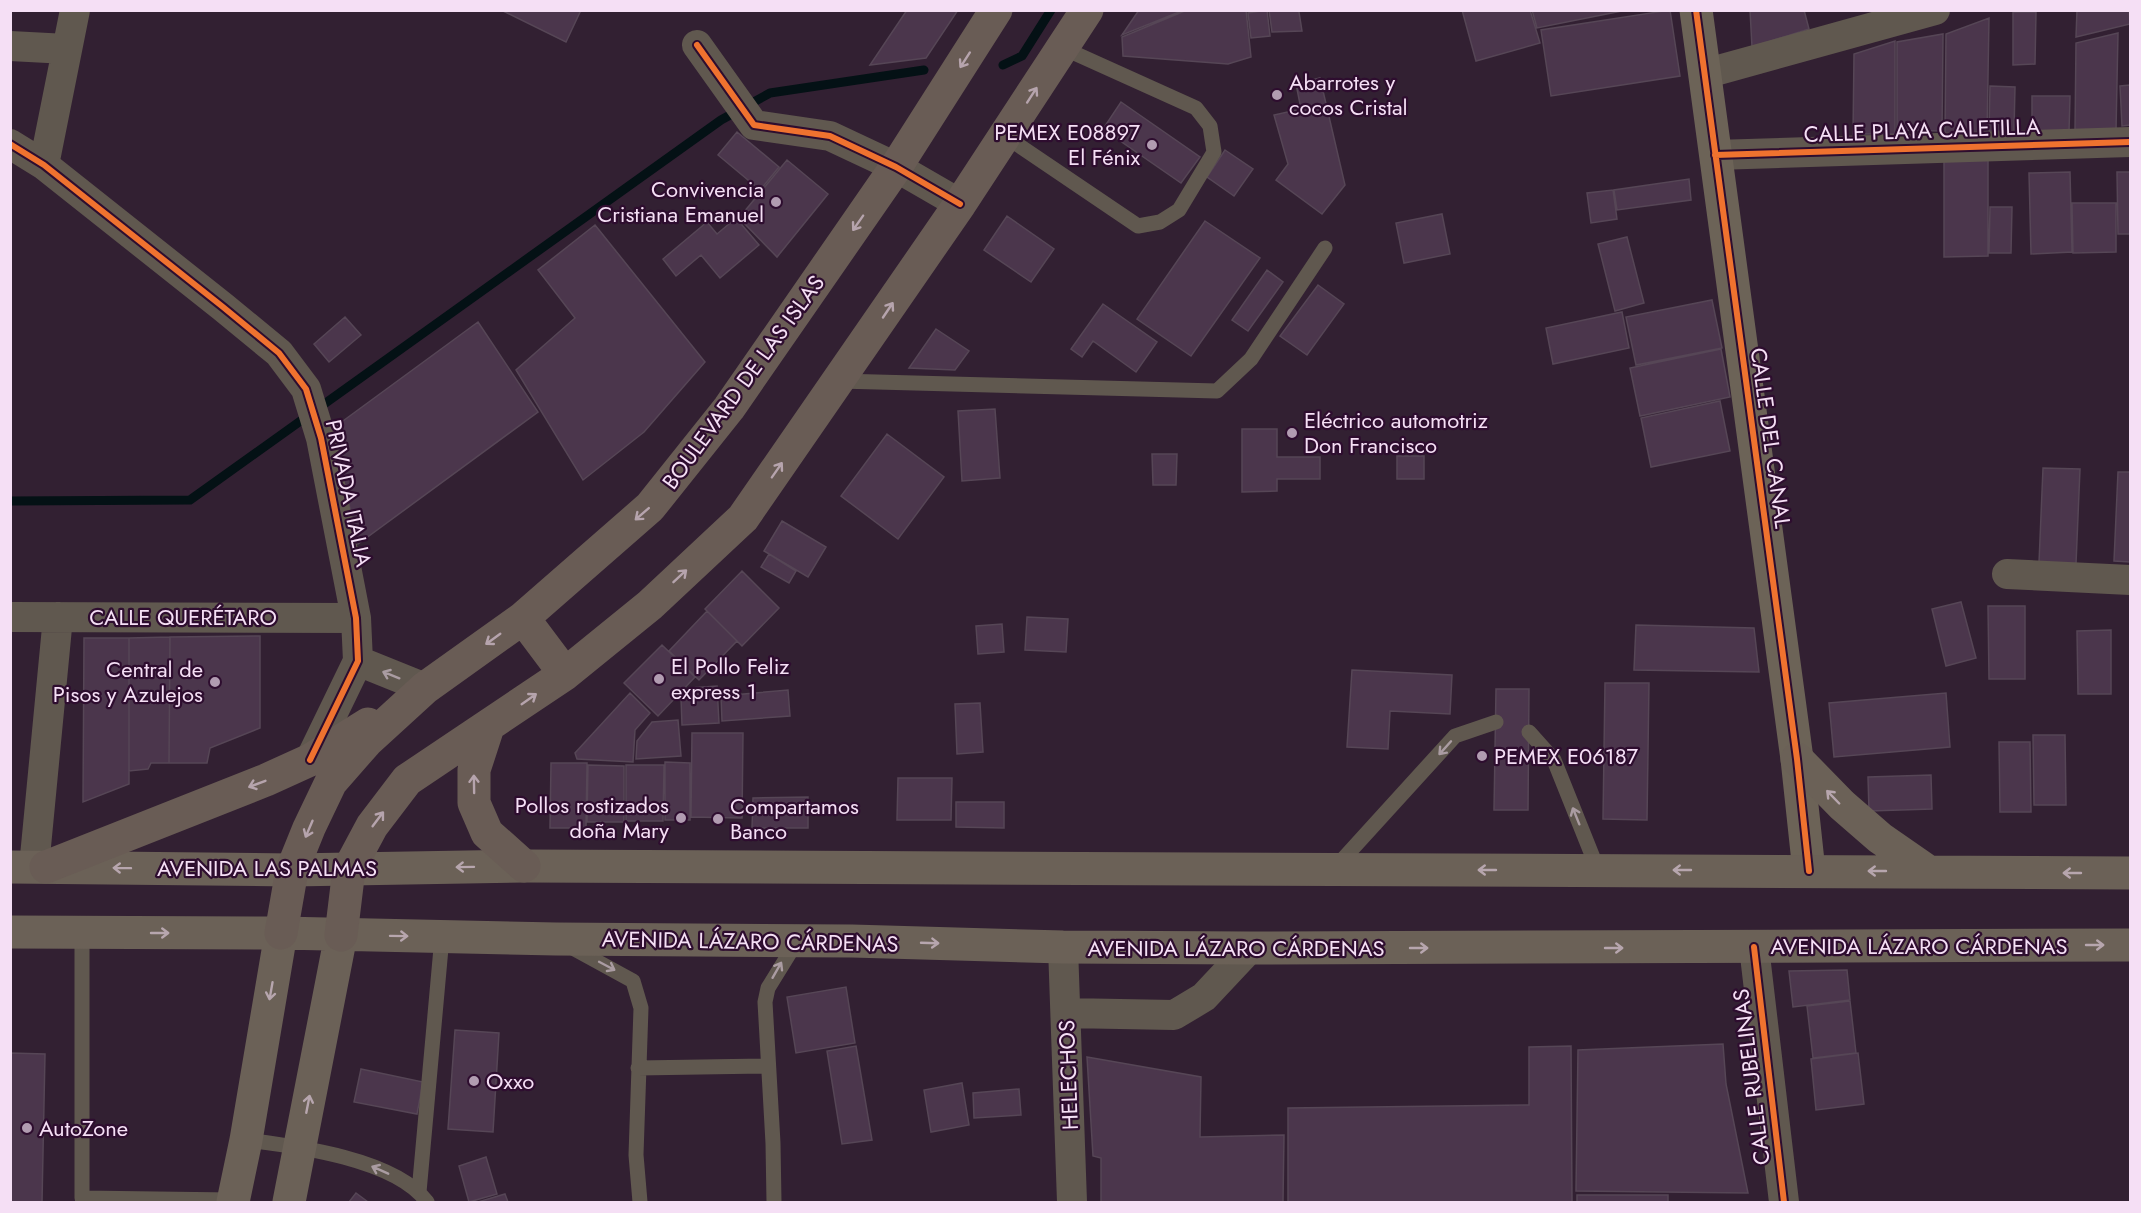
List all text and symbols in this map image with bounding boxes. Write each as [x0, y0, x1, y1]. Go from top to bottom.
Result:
one-way arrow [958, 51, 970, 68]
place label: Abarrotes y cocos Cristal [1289, 66, 1408, 123]
one-way arrow [1025, 87, 1038, 104]
marker: Abarrotes y cocos Cristal [1270, 88, 1284, 102]
street label: CALLE PLAYA CALETILLA [1803, 110, 2041, 150]
place label: PEMEX E08897 El Fénix [994, 116, 1141, 173]
marker: PEMEX E08897 El Fénix [1145, 138, 1159, 152]
place label: Convivencia Cristiana Emanuel [597, 173, 764, 230]
marker: Convivencia Cristiana Emanuel [769, 195, 783, 209]
one-way arrow [852, 214, 864, 230]
street label: BOULEVARD DE LAS ISLAS [654, 268, 832, 496]
one-way arrow [882, 302, 894, 318]
street label: CALLE DEL CANAL [1742, 346, 1800, 530]
place label: Eléctrico automotriz Don Francisco [1304, 404, 1488, 461]
street label: PRIVADA ITALIA [318, 416, 380, 570]
marker: Eléctrico automotriz Don Francisco [1285, 426, 1299, 440]
one-way arrow [771, 462, 783, 478]
one-way arrow [635, 507, 650, 521]
one-way arrow [673, 569, 688, 584]
street label: CALLE QUERÉTARO [89, 601, 277, 633]
one-way arrow [486, 633, 502, 645]
place label: El Pollo Feliz express 1 [671, 650, 789, 707]
place label: Central de Pisos y Azulejos [53, 653, 203, 710]
one-way arrow [383, 669, 401, 680]
marker: El Pollo Feliz express 1 [652, 672, 666, 686]
marker: Central de Pisos y Azulejos [208, 675, 222, 689]
one-way arrow [520, 693, 536, 705]
one-way arrow [1438, 740, 1452, 755]
place label: PEMEX E06187 [1494, 740, 1638, 772]
marker: PEMEX E06187 [1475, 749, 1489, 763]
one-way arrow [468, 775, 480, 795]
one-way arrow [248, 779, 267, 790]
place label: Pollos rostizados doña Mary [515, 789, 669, 846]
one-way arrow [1826, 789, 1841, 804]
place label: Compartamos Banco [730, 790, 859, 847]
one-way arrow [1570, 807, 1581, 826]
one-way arrow [371, 811, 384, 827]
marker: Pollos rostizados doña Mary [674, 811, 688, 825]
marker: Compartamos Banco [711, 812, 725, 826]
one-way arrow [303, 819, 314, 837]
street label: AVENIDA LAS PALMAS [157, 852, 377, 884]
one-way arrow [456, 861, 476, 873]
one-way arrow [113, 862, 133, 873]
one-way arrow [1478, 864, 1498, 876]
one-way arrow [1673, 864, 1693, 876]
one-way arrow [1868, 865, 1888, 877]
one-way arrow [2063, 867, 2083, 879]
street label: AVENIDA LÁZARO CÁRDENAS [601, 922, 899, 960]
one-way arrow [150, 927, 170, 939]
street label: AVENIDA LÁZARO CÁRDENAS [1771, 930, 2067, 962]
one-way arrow [389, 931, 409, 942]
street label: AVENIDA LÁZARO CÁRDENAS [1088, 932, 1384, 964]
one-way arrow [919, 938, 939, 949]
one-way arrow [2084, 939, 2104, 951]
one-way arrow [1408, 942, 1428, 954]
one-way arrow [1603, 942, 1623, 954]
one-way arrow [598, 961, 616, 972]
one-way arrow [772, 962, 784, 979]
one-way arrow [266, 981, 277, 1000]
street label: CALLE RUBELINAS [1724, 987, 1778, 1167]
street label: HELECHOS [1050, 1019, 1086, 1131]
place label: Oxxo [486, 1065, 534, 1097]
marker: Oxxo [467, 1074, 481, 1088]
one-way arrow [303, 1095, 314, 1114]
place label: AutoZone [39, 1112, 128, 1144]
marker: AutoZone [20, 1121, 34, 1135]
one-way arrow [371, 1163, 389, 1175]

